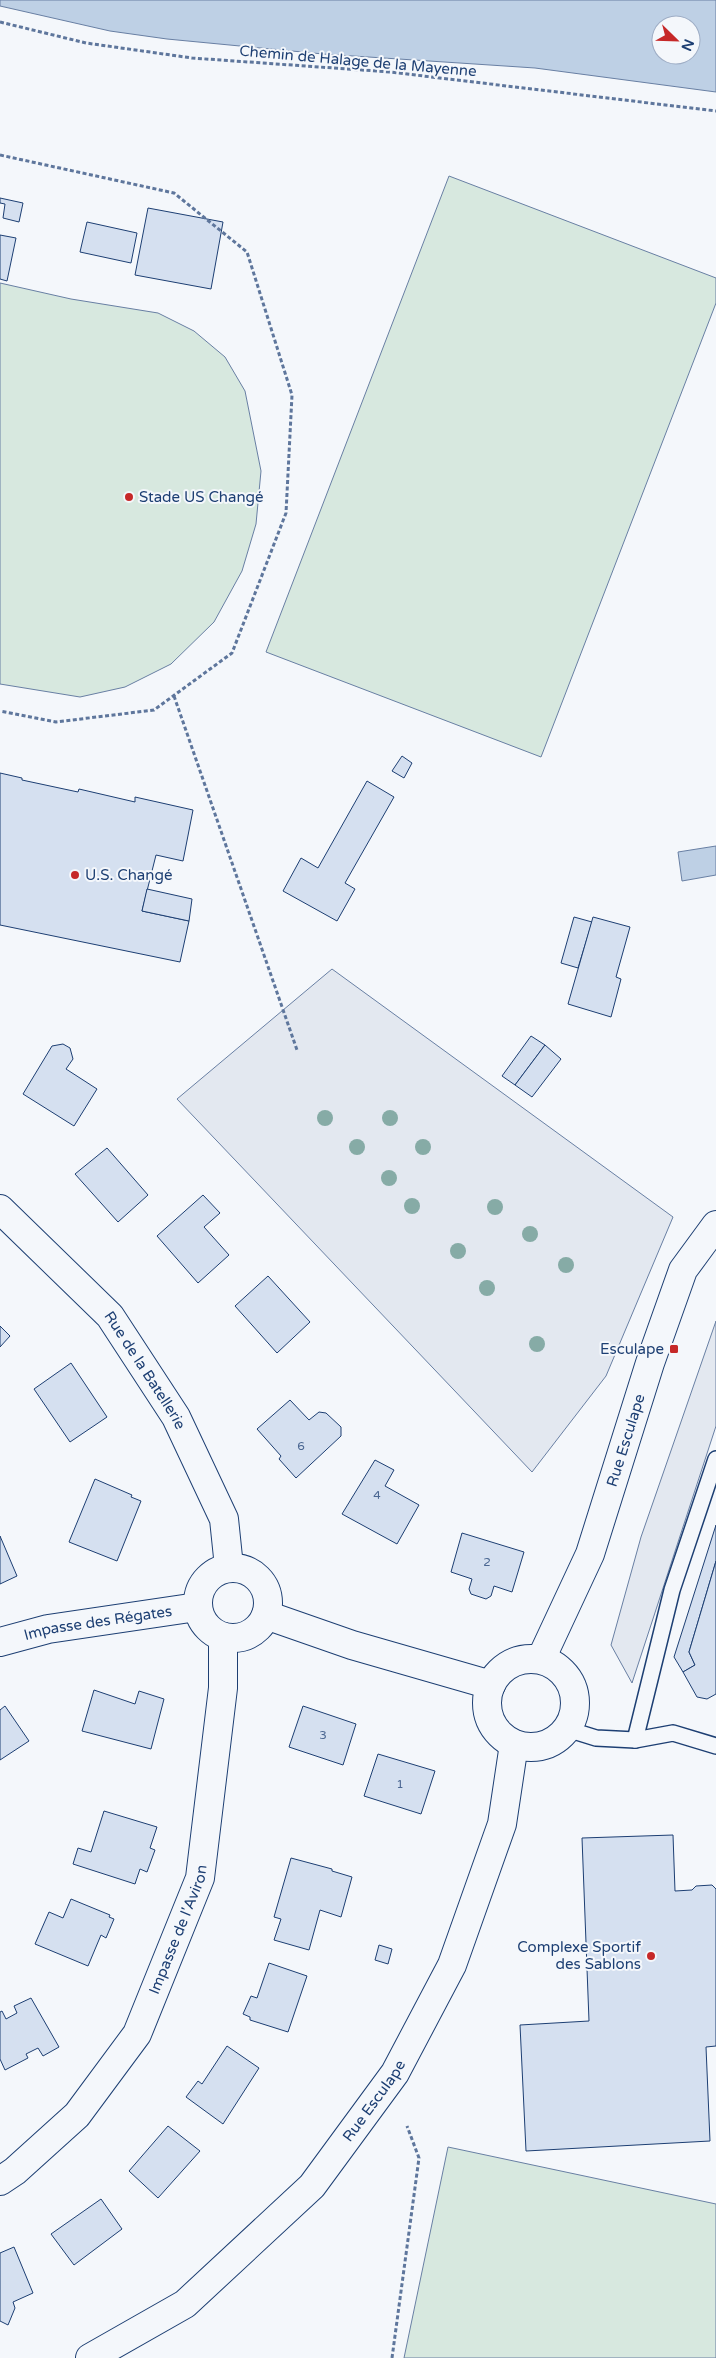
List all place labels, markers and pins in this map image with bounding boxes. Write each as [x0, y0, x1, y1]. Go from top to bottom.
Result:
place label: Stade US Changé [139, 488, 264, 506]
marker: Stade US Changé [123, 491, 135, 503]
place label: U.S. Changé [85, 866, 172, 884]
marker: U.S. Changé [69, 869, 81, 881]
place label: Esculape [600, 1340, 664, 1358]
marker: Esculape [668, 1343, 680, 1355]
place label: Complexe Sportif des Sablons [517, 1938, 641, 1973]
marker: Complexe Sportif des Sablons [645, 1950, 657, 1962]

